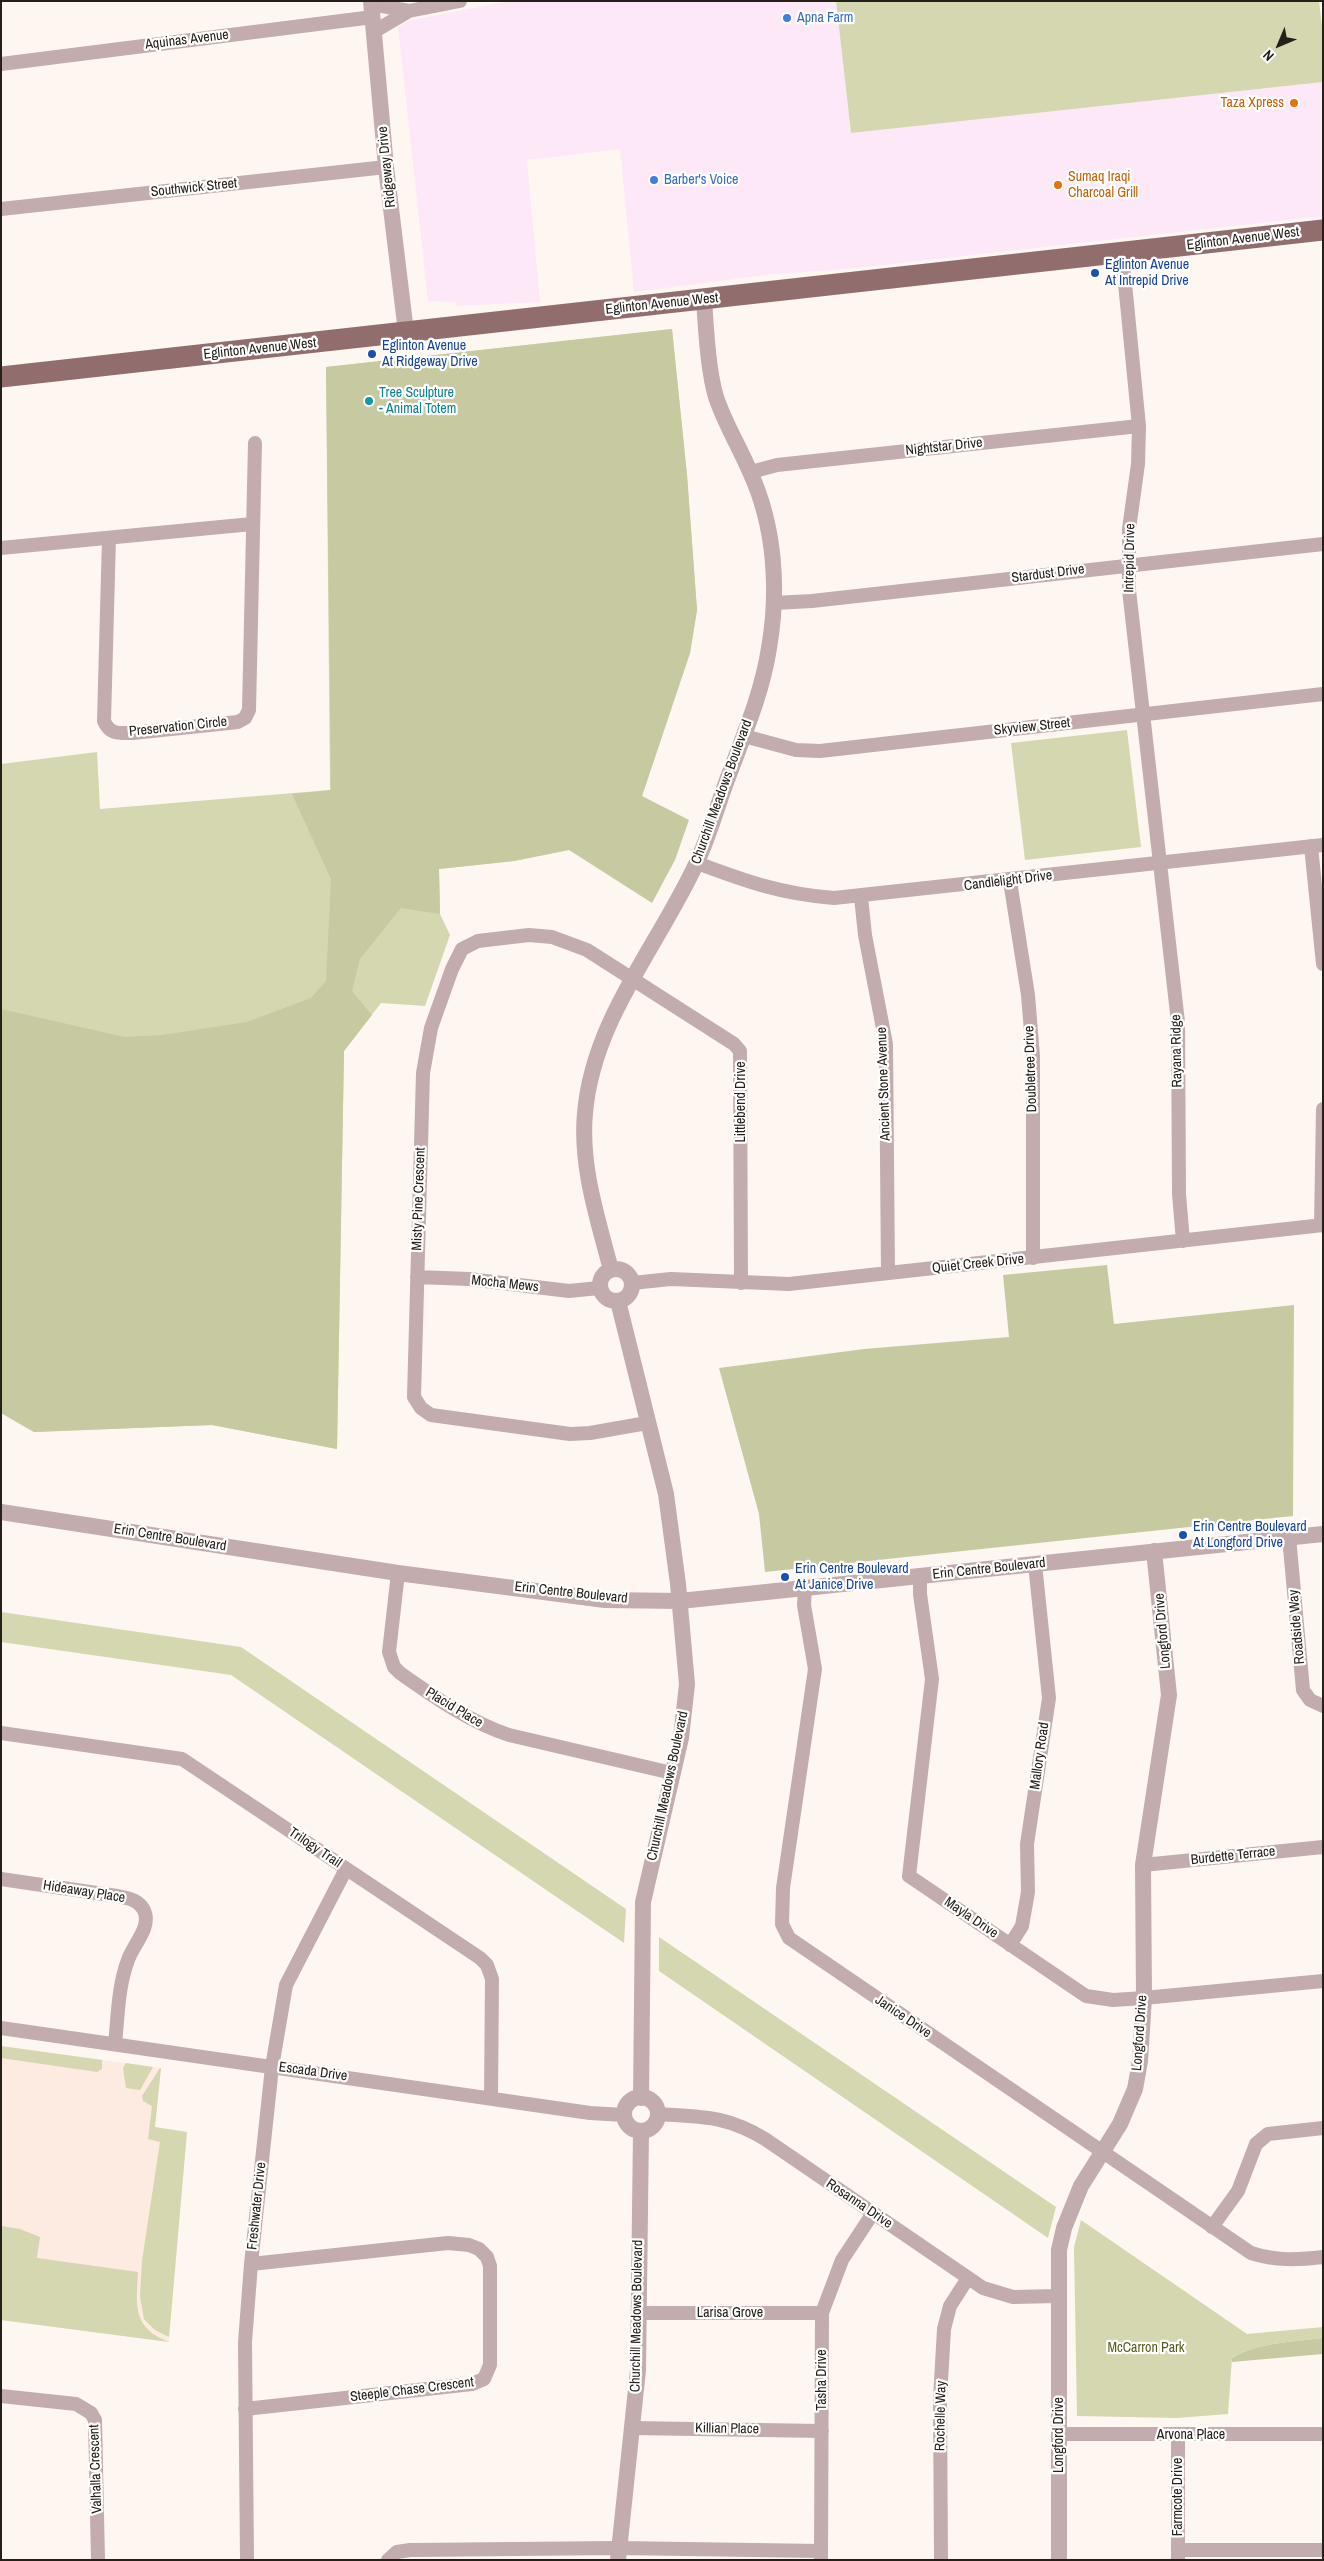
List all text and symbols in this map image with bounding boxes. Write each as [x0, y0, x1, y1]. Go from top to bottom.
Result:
place label: Apna Farm [797, 10, 853, 26]
marker: Apna Farm [781, 12, 793, 24]
north arrow [1254, 20, 1304, 70]
street label: Aquinas Avenue [144, 27, 230, 53]
text: N [1259, 46, 1278, 65]
place label: Taza Xpress [1221, 95, 1284, 111]
marker: Taza Xpress [1288, 97, 1300, 109]
street label: Ridgeway Drive [374, 126, 400, 208]
place label: Sumaq Iraqi Charcoal Grill [1068, 169, 1138, 202]
place label: Barber's Voice [664, 172, 738, 188]
marker: Barber's Voice [648, 174, 660, 186]
street label: Southwick Street [150, 175, 238, 201]
marker: Sumaq Iraqi Charcoal Grill [1052, 179, 1064, 191]
street label: Eglinton Avenue West [1186, 224, 1300, 254]
place label: Eglinton Avenue At Intrepid Drive [1105, 257, 1189, 290]
marker: Eglinton Avenue At Intrepid Drive [1089, 267, 1101, 279]
street label: Eglinton Avenue West [605, 290, 719, 318]
street label: Eglinton Avenue West [203, 335, 317, 363]
place label: Eglinton Avenue At Ridgeway Drive [382, 338, 478, 371]
marker: Eglinton Avenue At Ridgeway Drive [366, 348, 378, 360]
place label: Tree Sculpture - Animal Totem [379, 385, 456, 418]
marker: Tree Sculpture - Animal Totem [363, 395, 375, 407]
street label: Nightstar Drive [905, 435, 983, 459]
street label: Intrepid Drive [1121, 523, 1139, 593]
street label: Stardust Drive [1011, 561, 1085, 587]
street label: Preservation Circle [128, 714, 228, 740]
street label: Skyview Street [993, 715, 1071, 739]
street label: Churchill Meadows Boulevard [688, 717, 756, 867]
street label: Candlelight Drive [963, 867, 1053, 895]
street label: Rayana Ridge [1168, 1014, 1186, 1088]
street label: Doubletree Drive [1021, 1025, 1041, 1113]
street label: Ancient Stone Avenue [874, 1027, 894, 1141]
street label: Littlebend Drive [733, 1061, 749, 1143]
street label: Misty Pine Crescent [409, 1147, 429, 1251]
street label: Quiet Creek Drive [931, 1251, 1025, 1277]
street label: Mocha Mews [470, 1272, 540, 1296]
place label: Erin Centre Boulevard At Longford Drive [1193, 1519, 1307, 1551]
street label: Erin Centre Boulevard [113, 1521, 227, 1555]
marker: Erin Centre Boulevard At Longford Drive [1177, 1529, 1189, 1541]
street label: Erin Centre Boulevard [932, 1555, 1046, 1583]
place label: Erin Centre Boulevard At Janice Drive [795, 1561, 909, 1594]
marker: Erin Centre Boulevard At Janice Drive [779, 1571, 791, 1583]
street label: Erin Centre Boulevard [514, 1579, 628, 1607]
street label: Roadside Way [1285, 1589, 1309, 1665]
street label: Longford Drive [1151, 1592, 1175, 1670]
street label: Placid Place [422, 1684, 486, 1732]
street label: Churchill Meadows Boulevard [644, 1710, 692, 1862]
street label: Mallory Road [1027, 1721, 1053, 1791]
street label: Trilogy Trail [285, 1824, 345, 1872]
street label: Burdette Terrace [1190, 1843, 1276, 1869]
street label: Hideaway Place [42, 1877, 126, 1907]
street label: Mayla Drive [941, 1894, 1001, 1942]
street label: Janice Drive [872, 1992, 934, 2042]
street label: Longford Drive [1129, 1995, 1151, 2071]
street label: Escada Drive [278, 2059, 348, 2085]
street label: Freshwater Drive [244, 2161, 270, 2251]
street label: Rosanna Drive [823, 2176, 895, 2232]
street label: Churchill Meadows Boulevard [627, 2240, 647, 2392]
street label: Larisa Grove [697, 2305, 763, 2321]
park label: McCarron Park [1107, 2340, 1185, 2356]
street label: Tasha Drive [814, 2349, 830, 2411]
street label: Steeple Chase Crescent [349, 2374, 475, 2406]
street label: Rochelle Way [932, 2381, 950, 2451]
street label: Longford Drive [1051, 2397, 1067, 2473]
street label: Killian Place [695, 2420, 759, 2438]
street label: Valhalla Crescent [86, 2424, 106, 2514]
street label: Arvona Place [1157, 2427, 1225, 2443]
street label: Farmcote Drive [1170, 2458, 1186, 2536]

